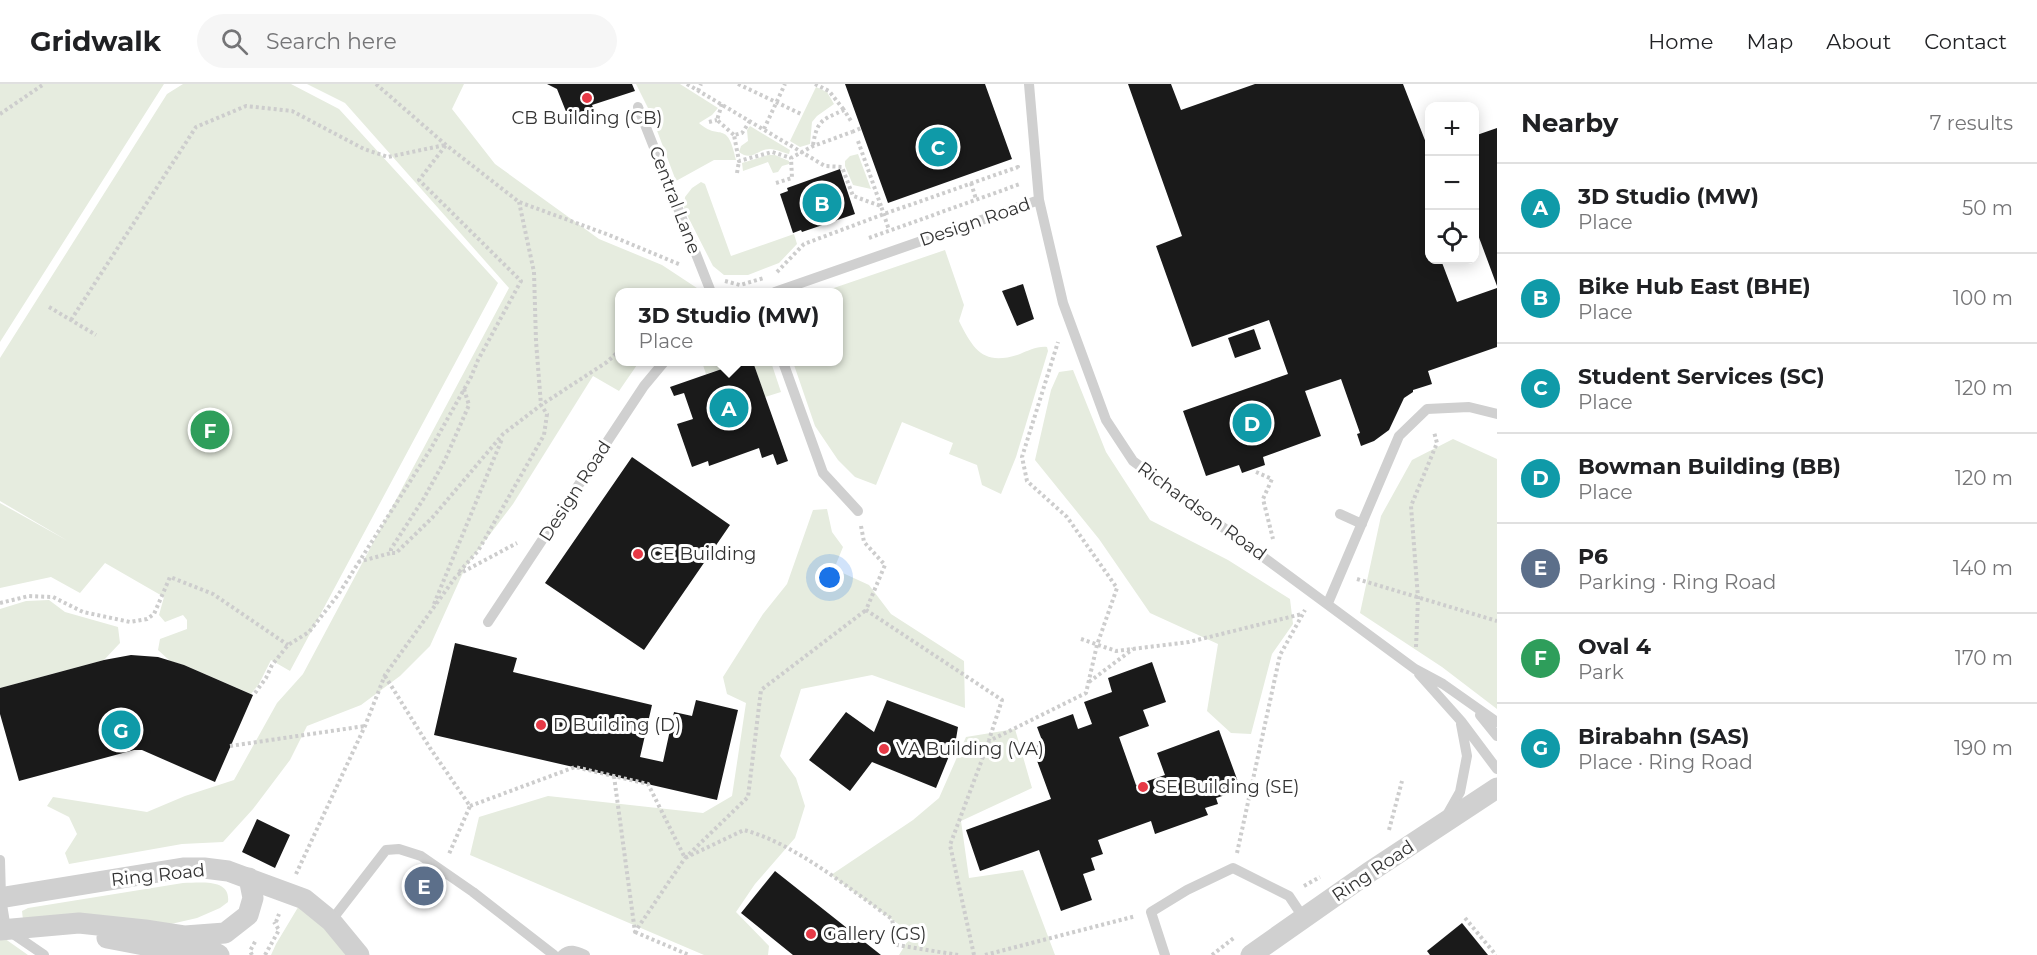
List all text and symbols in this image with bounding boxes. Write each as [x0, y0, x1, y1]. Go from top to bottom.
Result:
search box [197, 14, 617, 68]
text: Gridwalk [30, 24, 161, 58]
icon: search [218, 25, 251, 58]
text: Search here [266, 28, 397, 55]
text: Home [1648, 29, 1713, 54]
text: Map [1746, 29, 1793, 54]
text: About [1826, 29, 1891, 54]
text: Contact [1924, 29, 2007, 54]
marker: CB Building (CB) [580, 91, 594, 105]
map controls [1425, 102, 1479, 264]
button: + [1425, 102, 1479, 156]
place label: CB Building (CB) [512, 107, 662, 129]
text: Nearby [1521, 107, 1618, 139]
text: 7 results [1930, 111, 2013, 135]
pin: C [918, 124, 958, 170]
street label: Central Lane [644, 143, 706, 257]
button: − [1425, 156, 1479, 210]
pin: B [802, 180, 842, 226]
text: 3D Studio (MW) [1578, 183, 1759, 210]
street label: Design Road [917, 193, 1033, 251]
text: A [1533, 196, 1548, 220]
text: 50 m [1962, 196, 2013, 220]
button: locate [1425, 210, 1479, 264]
text: Place [1578, 210, 1633, 234]
text: Bike Hub East (BHE) [1578, 273, 1811, 300]
text: B [1533, 286, 1548, 310]
text: 100 m [1953, 286, 2013, 310]
popup [615, 288, 843, 366]
text: Place [1578, 300, 1633, 324]
text: 3D Studio (MW) [639, 302, 819, 329]
text: Place [639, 329, 693, 353]
text: Student Services (SC) [1578, 363, 1825, 390]
text: C [1533, 376, 1548, 400]
text: 120 m [1955, 376, 2013, 400]
pin: A [710, 386, 748, 430]
text: Place [1578, 390, 1633, 414]
pin: D [1232, 400, 1272, 446]
pin: F [190, 408, 230, 452]
street label: Design Road [534, 437, 616, 545]
text: Bowman Building (BB) [1578, 453, 1841, 480]
street label: Richardson Road [1133, 457, 1271, 565]
text: D [1532, 466, 1549, 490]
text: 120 m [1955, 466, 2013, 490]
text: Place [1578, 480, 1633, 504]
place label: CE Building [650, 543, 756, 565]
text: P6 [1578, 543, 1608, 570]
marker: CE Building [631, 547, 645, 561]
text: E [1534, 556, 1547, 580]
text: 140 m [1953, 556, 2013, 580]
your location [815, 563, 844, 592]
text: Parking · Ring Road [1578, 570, 1776, 594]
text: Oval 4 [1578, 633, 1651, 660]
text: F [1534, 646, 1547, 670]
text: 170 m [1955, 646, 2013, 670]
text: Park [1578, 660, 1624, 684]
pin: G [102, 708, 140, 752]
place label: D Building (D) [553, 714, 681, 736]
marker: D Building (D) [534, 718, 548, 732]
text: Birabahn (SAS) [1578, 723, 1750, 750]
text: G [1533, 736, 1548, 760]
text: 190 m [1954, 736, 2013, 760]
place label: VA Building (VA) [896, 738, 1044, 760]
marker: VA Building (VA) [877, 742, 891, 756]
text: Place · Ring Road [1578, 750, 1753, 774]
place label: SE Building (SE) [1155, 776, 1299, 798]
marker: SE Building (SE) [1136, 780, 1150, 794]
street label: Ring Road [1328, 836, 1418, 906]
street label: Ring Road [110, 859, 206, 891]
pin: E [404, 864, 444, 908]
place label: Gallery (GS) [823, 923, 927, 945]
marker: Gallery (GS) [804, 927, 818, 941]

